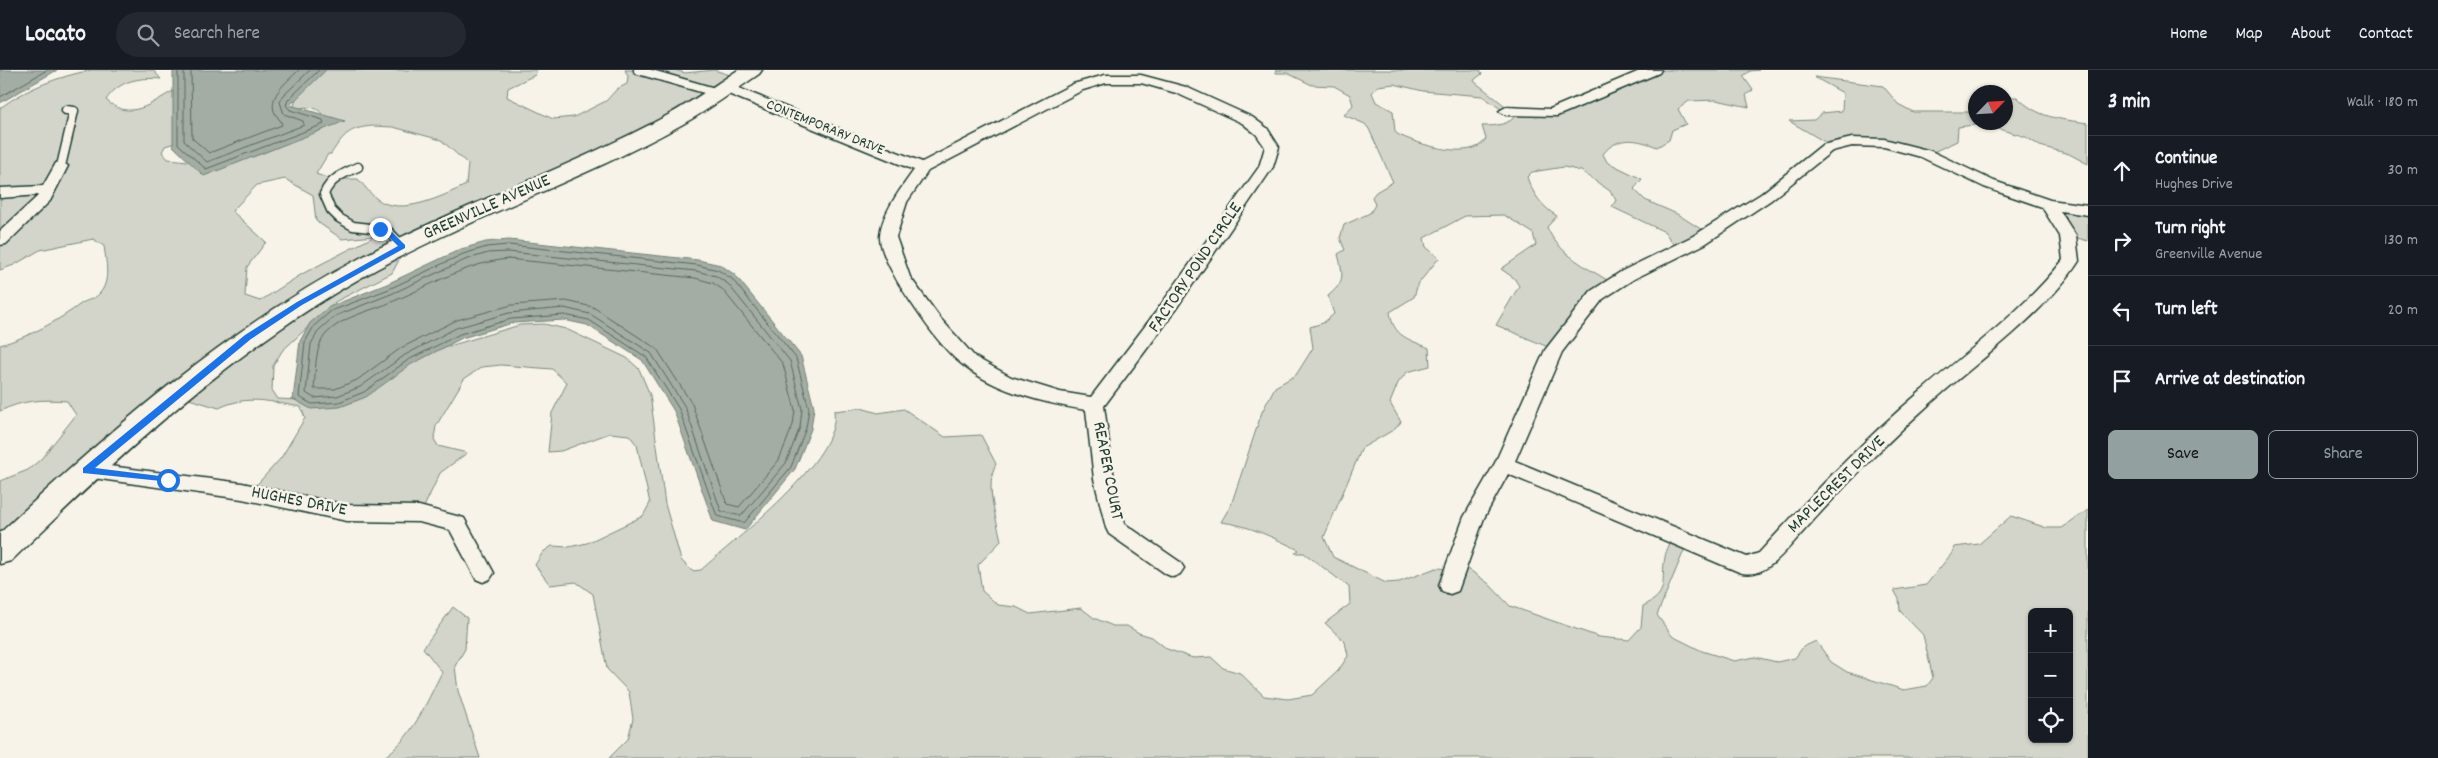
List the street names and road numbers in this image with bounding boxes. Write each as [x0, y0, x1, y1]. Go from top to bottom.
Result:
street label: CONTEMPORARY DRIVE [763, 94, 888, 162]
street label: GREENVILLE AVENUE [419, 169, 555, 247]
street label: FACTORY POND CIRCLE [1143, 198, 1249, 338]
street label: REAPER COURT [1085, 420, 1129, 522]
street label: MAPLECREST DRIVE [1782, 430, 1892, 540]
street label: HUGHES DRIVE [249, 480, 349, 524]

